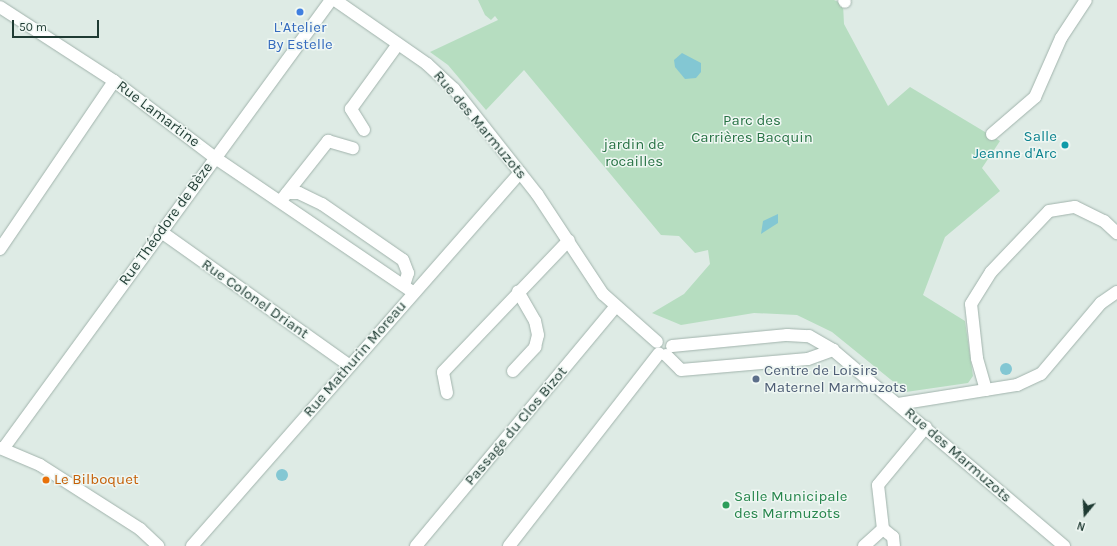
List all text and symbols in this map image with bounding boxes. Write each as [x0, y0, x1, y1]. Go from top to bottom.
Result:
marker: L'Atelier By Estelle [295, 7, 305, 17]
scale bar [14, 12, 101, 38]
place label: L'Atelier By Estelle [267, 18, 333, 53]
text: 50 m [19, 20, 47, 34]
street label: Rue des Marmuzots [429, 67, 531, 183]
street label: Rue Lamartine [113, 77, 203, 151]
park label: Parc des Carrières Bacquin [691, 111, 813, 146]
place label: Salle Jeanne d'Arc [973, 127, 1057, 162]
park label: jardin de rocailles [604, 135, 664, 170]
marker: Salle Jeanne d'Arc [1060, 140, 1070, 150]
street label: Rue Théodore de Bèze [115, 159, 217, 289]
street label: Rue Colonel Driant [198, 255, 312, 343]
street label: Rue Mathurin Moreau [300, 297, 410, 421]
place label: Centre de Loisirs Maternel Marmuzots [764, 361, 907, 396]
street label: Passage du Clos Bizot [461, 363, 571, 489]
marker: Centre de Loisirs Maternel Marmuzots [751, 374, 761, 384]
street label: Rue des Marmuzots [901, 404, 1015, 506]
place label: Le Bilboquet [54, 471, 139, 489]
marker: Le Bilboquet [41, 475, 51, 485]
place label: Salle Municipale des Marmuzots [734, 487, 847, 522]
north arrow [1065, 494, 1105, 534]
marker: Salle Municipale des Marmuzots [721, 500, 731, 510]
text: N [1075, 518, 1087, 533]

